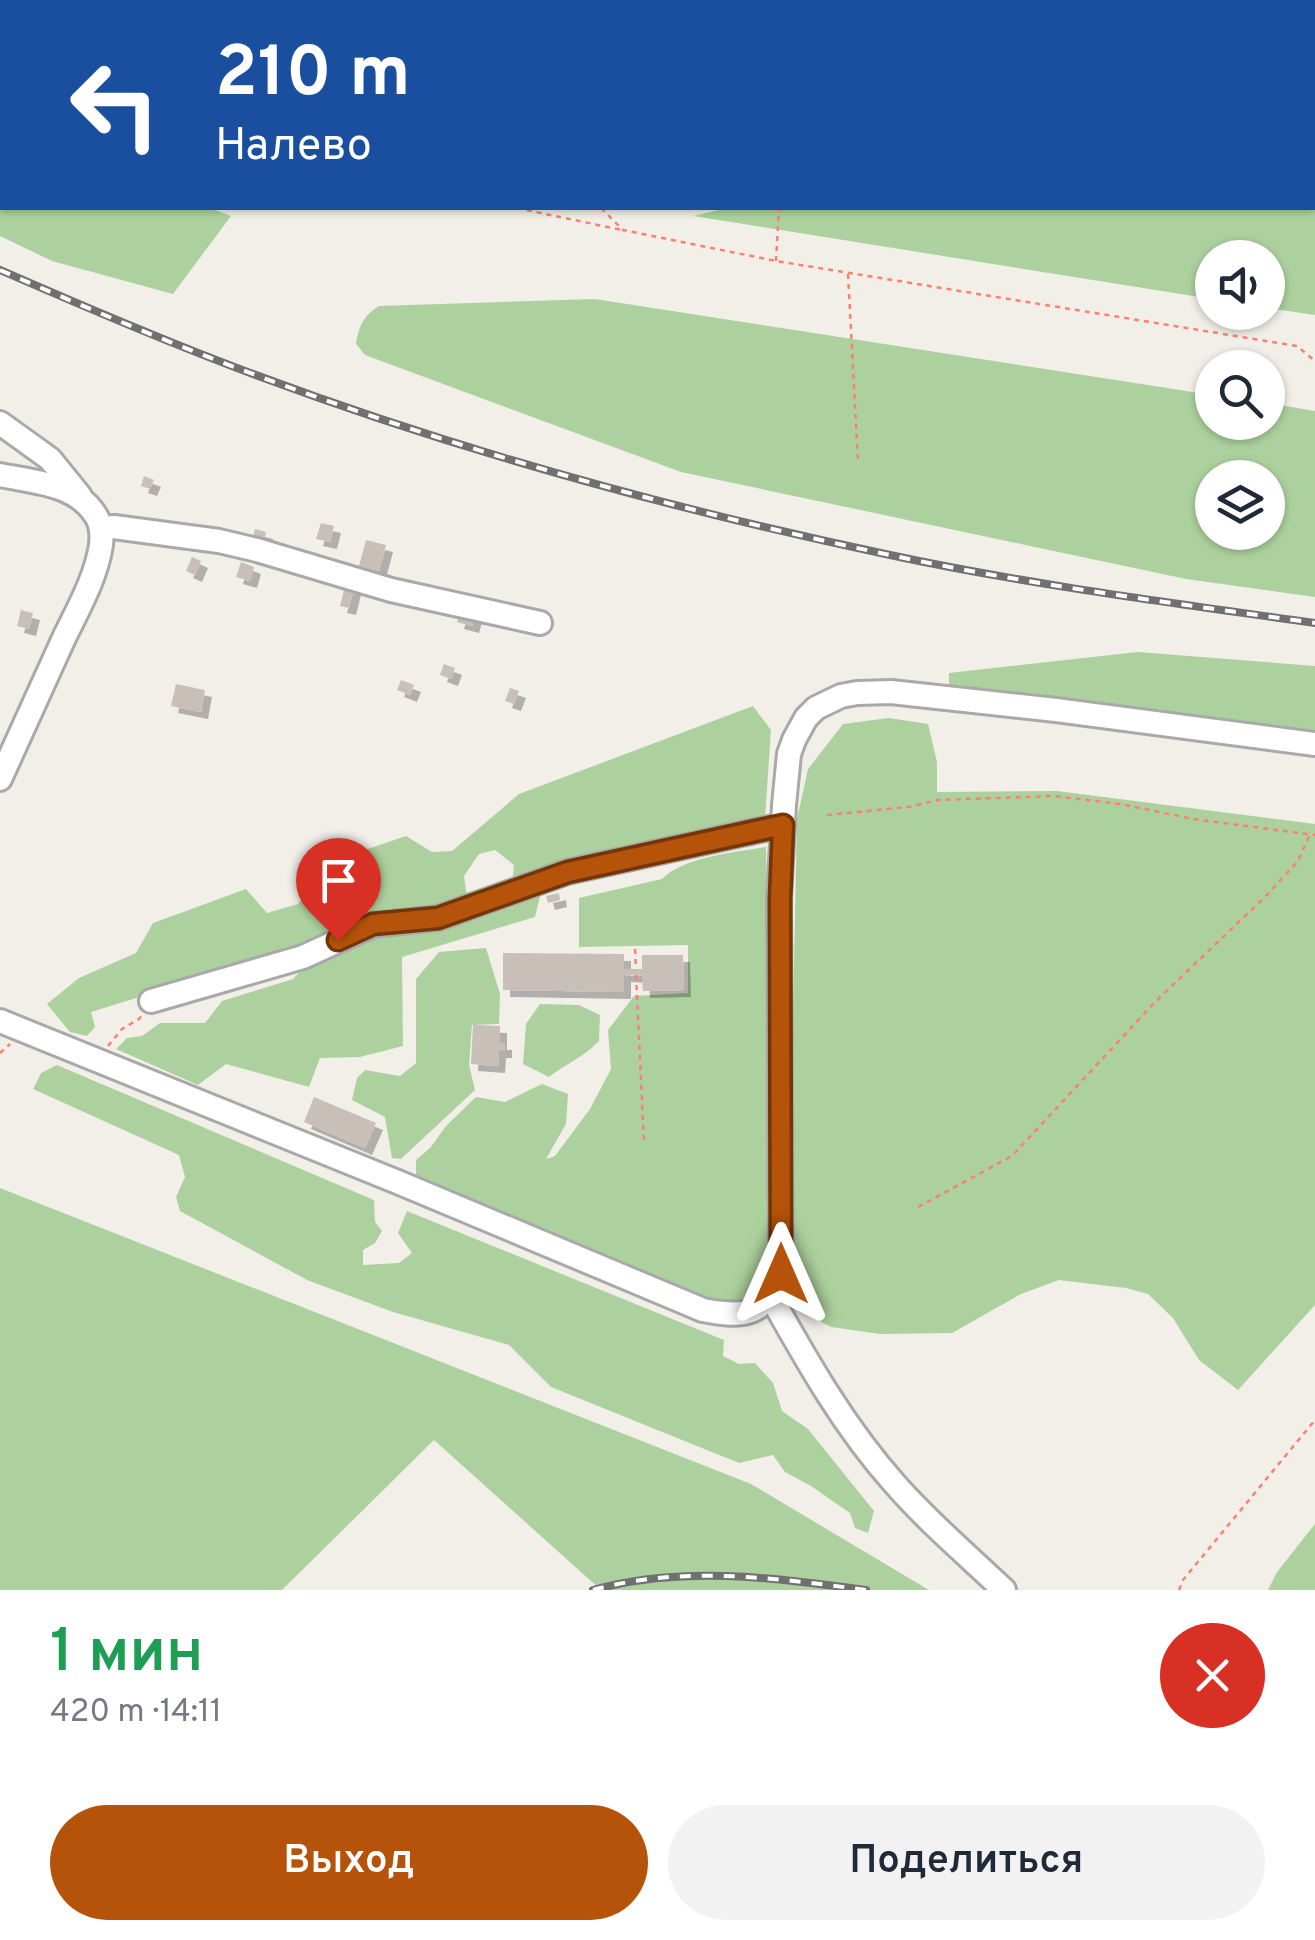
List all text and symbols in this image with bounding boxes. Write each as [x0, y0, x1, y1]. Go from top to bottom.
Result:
text: 210 m [215, 32, 411, 121]
icon: left [50, 40, 180, 170]
text: Налево [215, 119, 372, 176]
map controls [1195, 240, 1285, 550]
button: sound [1195, 240, 1285, 330]
button: search [1195, 350, 1285, 440]
button: layers [1195, 460, 1285, 550]
pin [296, 838, 381, 941]
icon: arrive [311, 853, 366, 908]
position arrow [729, 1222, 833, 1326]
text: 1 мин [50, 1617, 203, 1693]
button: close [1160, 1623, 1265, 1728]
text: 420 m · 14:11 [50, 1693, 222, 1733]
button: Выход [50, 1805, 648, 1920]
button: Поделиться [668, 1805, 1265, 1920]

